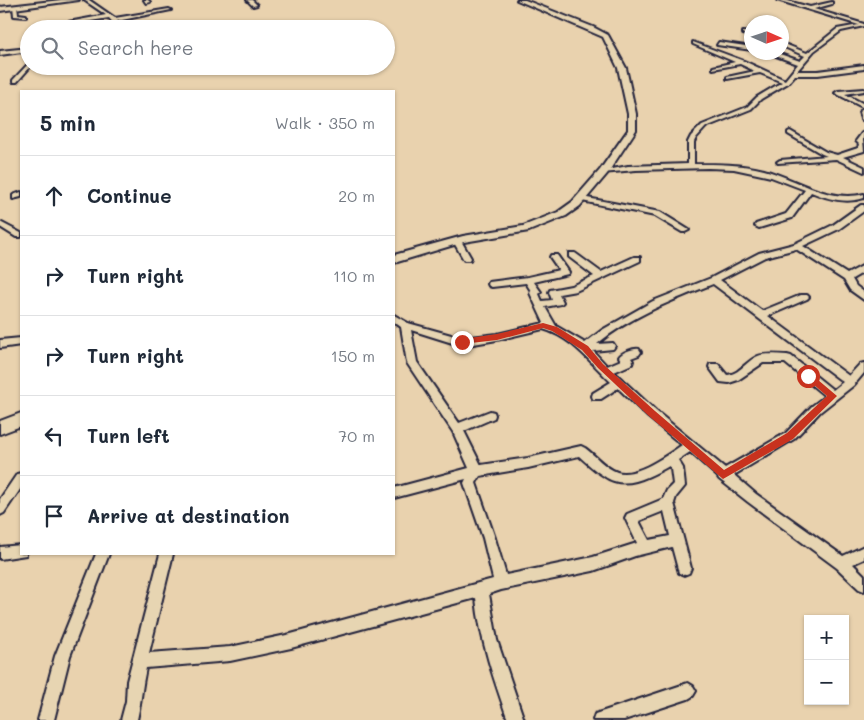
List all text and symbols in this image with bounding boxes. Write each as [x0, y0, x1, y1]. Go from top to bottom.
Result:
north arrow [744, 15, 789, 60]
search box [20, 20, 395, 75]
icon: search [38, 34, 66, 62]
text: Search here [78, 35, 194, 60]
text: 5 min [40, 109, 96, 136]
text: Walk · 350 m [275, 112, 375, 133]
icon: ahead [40, 182, 68, 210]
text: Continue [87, 183, 172, 208]
text: 20 m [338, 185, 375, 206]
icon: right [40, 262, 68, 290]
text: Turn right [87, 263, 184, 288]
text: 110 m [333, 265, 375, 286]
route end [451, 331, 474, 354]
icon: right [40, 342, 68, 370]
text: Turn right [87, 343, 184, 368]
text: 150 m [331, 345, 375, 366]
route start [797, 365, 820, 388]
icon: left [40, 422, 68, 450]
text: Turn left [87, 423, 170, 448]
text: 70 m [338, 425, 375, 446]
icon: arrive [40, 502, 68, 530]
text: Arrive at destination [87, 503, 290, 528]
map controls [804, 615, 849, 705]
button: + [804, 615, 849, 660]
button: − [804, 660, 849, 705]

